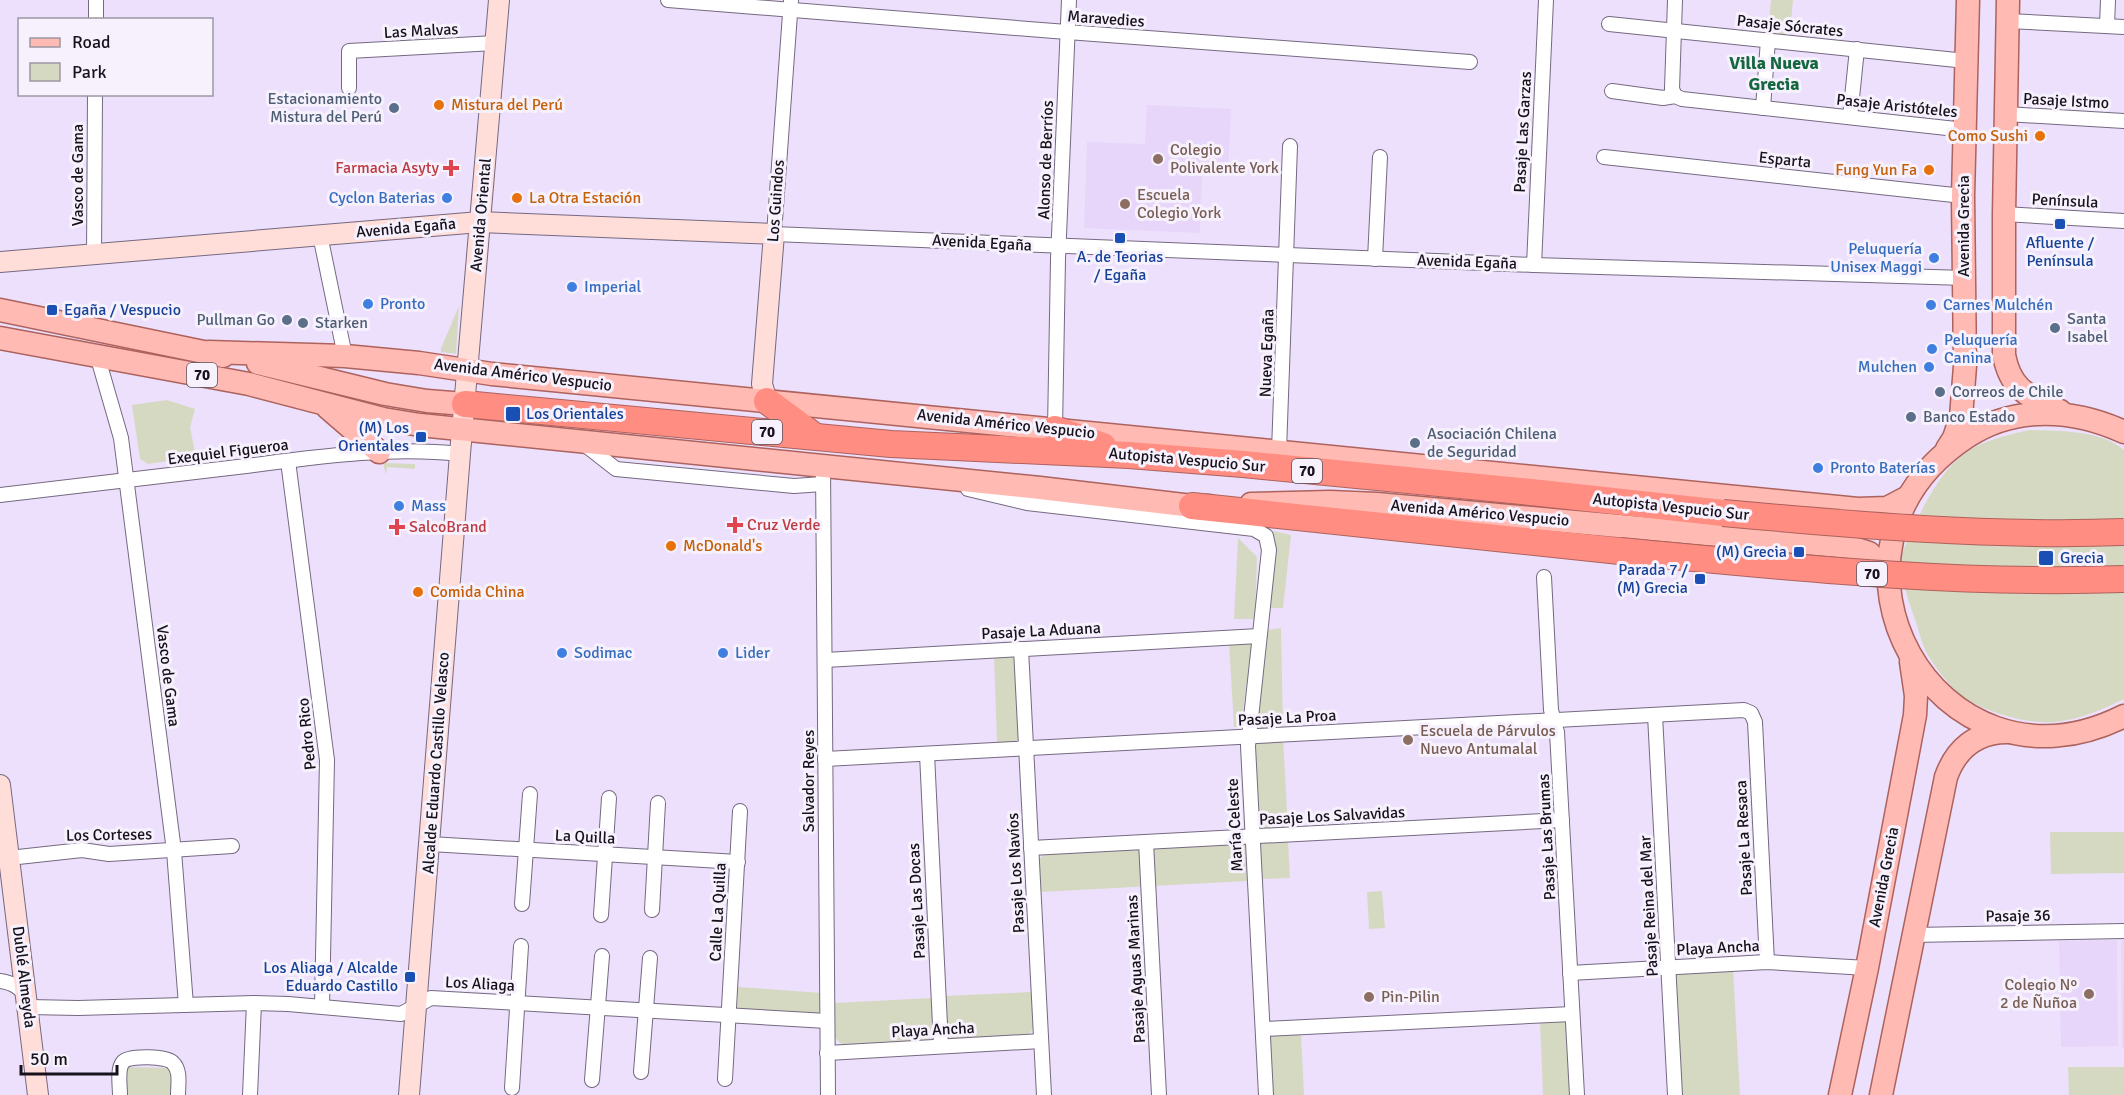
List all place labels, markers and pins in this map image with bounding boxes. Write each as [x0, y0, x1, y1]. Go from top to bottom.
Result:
place label: Estacionamiento Mistura del Perú [267, 89, 382, 127]
place label: Mistura del Perú [451, 95, 563, 115]
marker: Mistura del Perú [432, 98, 446, 112]
marker: Estacionamiento Mistura del Perú [387, 101, 401, 115]
place label: Como Sushi [1948, 126, 2028, 146]
marker: Como Sushi [2033, 129, 2047, 143]
place label: Colegio Polivalente York [1170, 140, 1279, 178]
marker: Colegio Polivalente York [1151, 152, 1165, 166]
place label: Farmacia Asyty [335, 158, 440, 178]
place label: Fung Yun Fa [1835, 160, 1917, 180]
marker: Farmacia Asyty [444, 161, 458, 175]
marker: Fung Yun Fa [1922, 163, 1936, 177]
place label: Escuela Colegio York [1137, 185, 1221, 223]
place label: Cyclon Baterias [329, 188, 435, 208]
place label: La Otra Estación [529, 188, 641, 208]
marker: Cyclon Baterias [440, 191, 454, 205]
marker: La Otra Estación [510, 191, 524, 205]
marker: Escuela Colegio York [1118, 197, 1132, 211]
marker: Afluente / Península [2053, 217, 2067, 231]
marker: A. de Teorias / Egaña [1113, 231, 1127, 245]
place label: Afluente / Península [2026, 233, 2094, 271]
place label: Peluquería Unisex Maggi [1830, 239, 1922, 277]
place label: A. de Teorias / Egaña [1077, 247, 1163, 285]
marker: Peluquería Unisex Maggi [1927, 251, 1941, 265]
place label: Imperial [584, 277, 642, 297]
marker: Imperial [565, 280, 579, 294]
place label: Pronto [380, 294, 425, 314]
place label: Carnes Mulchén [1943, 295, 2053, 315]
marker: Pronto [361, 297, 375, 311]
marker: Carnes Mulchén [1924, 298, 1938, 312]
place label: Egaña / Vespucio [64, 300, 181, 320]
marker: Egaña / Vespucio [45, 303, 59, 317]
place label: Santa Isabel [2067, 309, 2108, 347]
place label: Pullman Go [196, 310, 275, 330]
marker: Pullman Go [280, 313, 294, 327]
place label: Starken [315, 313, 368, 333]
marker: Starken [296, 316, 310, 330]
marker: Santa Isabel [2048, 321, 2062, 335]
place label: Peluquería Canina [1944, 330, 2018, 368]
marker: Peluquería Canina [1925, 342, 1939, 356]
place label: Mulchen [1858, 357, 1917, 377]
marker: Mulchen [1922, 360, 1936, 374]
place label: Correos de Chile [1952, 382, 2063, 402]
marker: Correos de Chile [1933, 385, 1947, 399]
place label: Los Orientales [526, 404, 624, 424]
marker: Los Orientales [504, 405, 522, 423]
place label: Banco Estado [1923, 407, 2015, 427]
marker: Banco Estado [1904, 410, 1918, 424]
place label: (M) Los Orientales [338, 418, 409, 456]
place label: Asociación Chilena de Seguridad [1427, 424, 1557, 462]
marker: (M) Los Orientales [414, 430, 428, 444]
marker: Asociación Chilena de Seguridad [1408, 436, 1422, 450]
place label: Pronto Baterías [1830, 458, 1935, 478]
marker: Pronto Baterías [1811, 461, 1825, 475]
place label: Mass [411, 496, 446, 516]
marker: Mass [392, 499, 406, 513]
place label: Cruz Verde [747, 515, 821, 535]
place label: SalcoBrand [409, 517, 487, 537]
marker: Cruz Verde [728, 518, 742, 532]
marker: SalcoBrand [390, 520, 404, 534]
place label: McDonald's [683, 536, 762, 556]
marker: McDonald's [664, 539, 678, 553]
place label: (M) Grecia [1716, 542, 1787, 562]
marker: (M) Grecia [1792, 545, 1806, 559]
place label: Grecia [2060, 548, 2104, 568]
marker: Grecia [2037, 549, 2055, 567]
place label: Parada 7 / (M) Grecia [1617, 560, 1688, 598]
marker: Parada 7 / (M) Grecia [1693, 572, 1707, 586]
place label: Comida China [430, 582, 525, 602]
marker: Comida China [411, 585, 425, 599]
place label: Sodimac [574, 643, 632, 663]
place label: Lider [735, 643, 770, 663]
marker: Sodimac [555, 646, 569, 660]
marker: Lider [716, 646, 730, 660]
place label: Escuela de Párvulos Nuevo Antumalal [1420, 721, 1556, 759]
marker: Escuela de Párvulos Nuevo Antumalal [1401, 733, 1415, 747]
place label: Los Aliaga / Alcalde Eduardo Castillo [263, 958, 398, 996]
marker: Los Aliaga / Alcalde Eduardo Castillo [403, 970, 417, 984]
place label: Colegio Nº 2 de Ñuñoa [2000, 975, 2077, 1013]
place label: Pin-Pilin [1381, 987, 1440, 1007]
marker: Colegio Nº 2 de Ñuñoa [2082, 987, 2096, 1001]
marker: Pin-Pilin [1362, 990, 1376, 1004]

